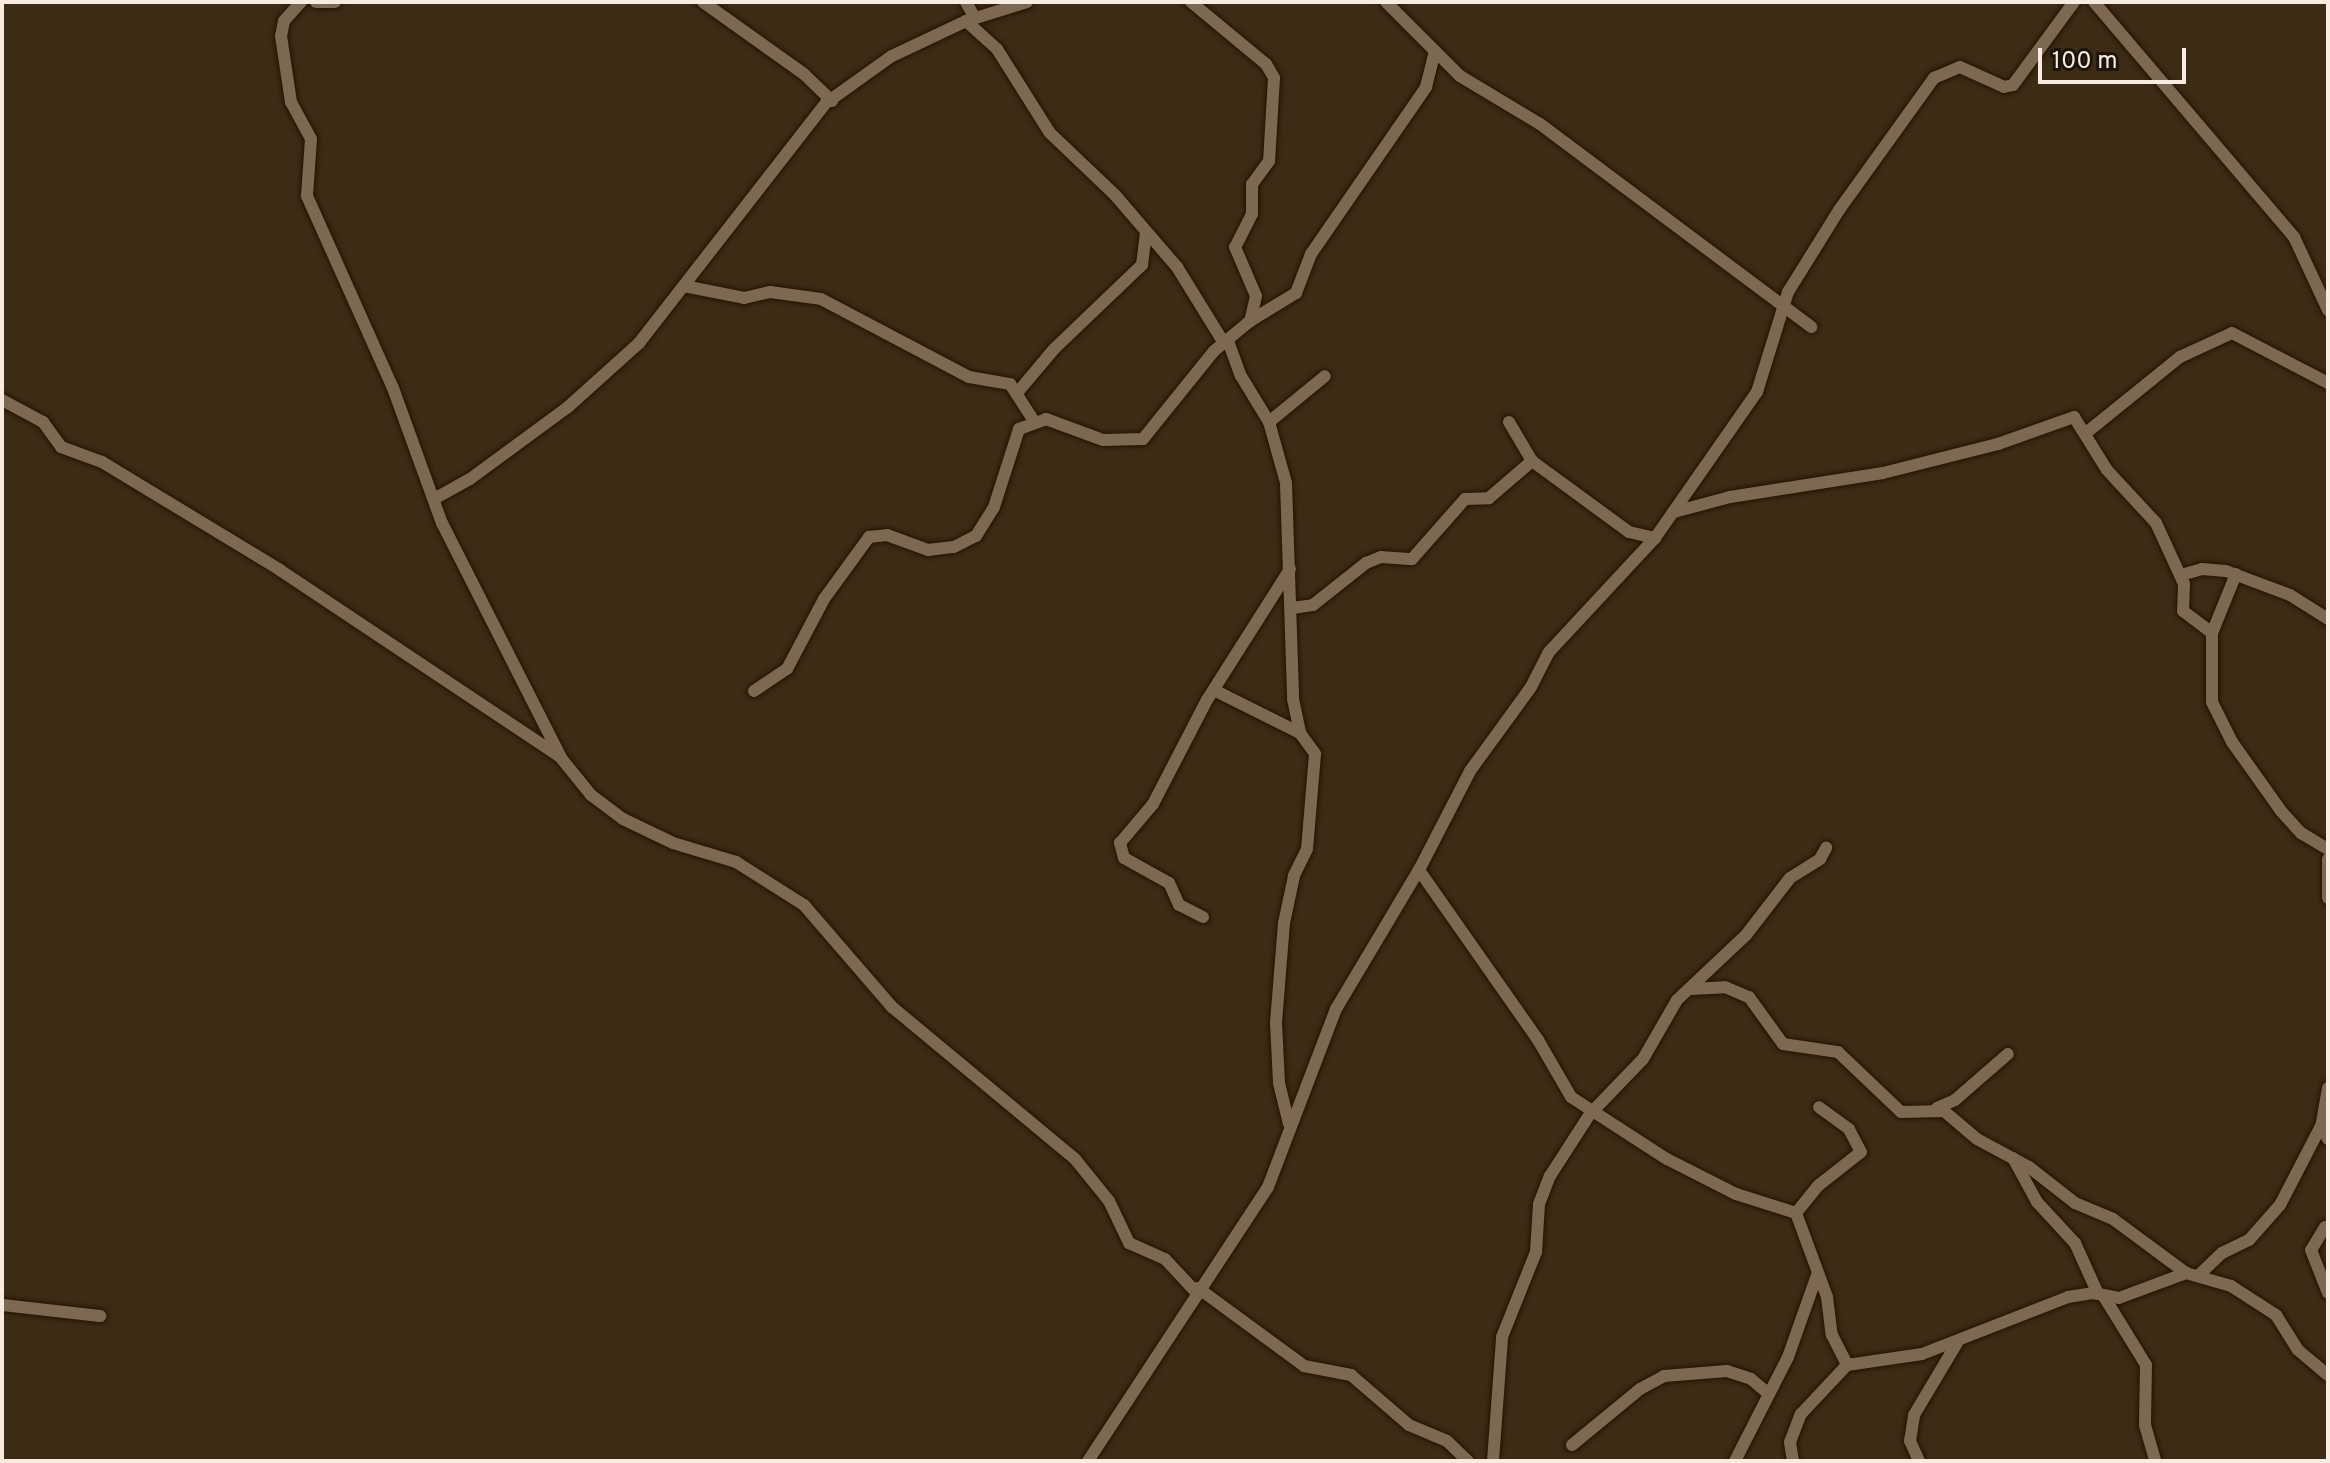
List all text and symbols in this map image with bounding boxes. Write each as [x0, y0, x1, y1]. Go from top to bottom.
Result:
scale bar [2042, 32, 2190, 82]
text: 100 m [2052, 47, 2118, 77]

